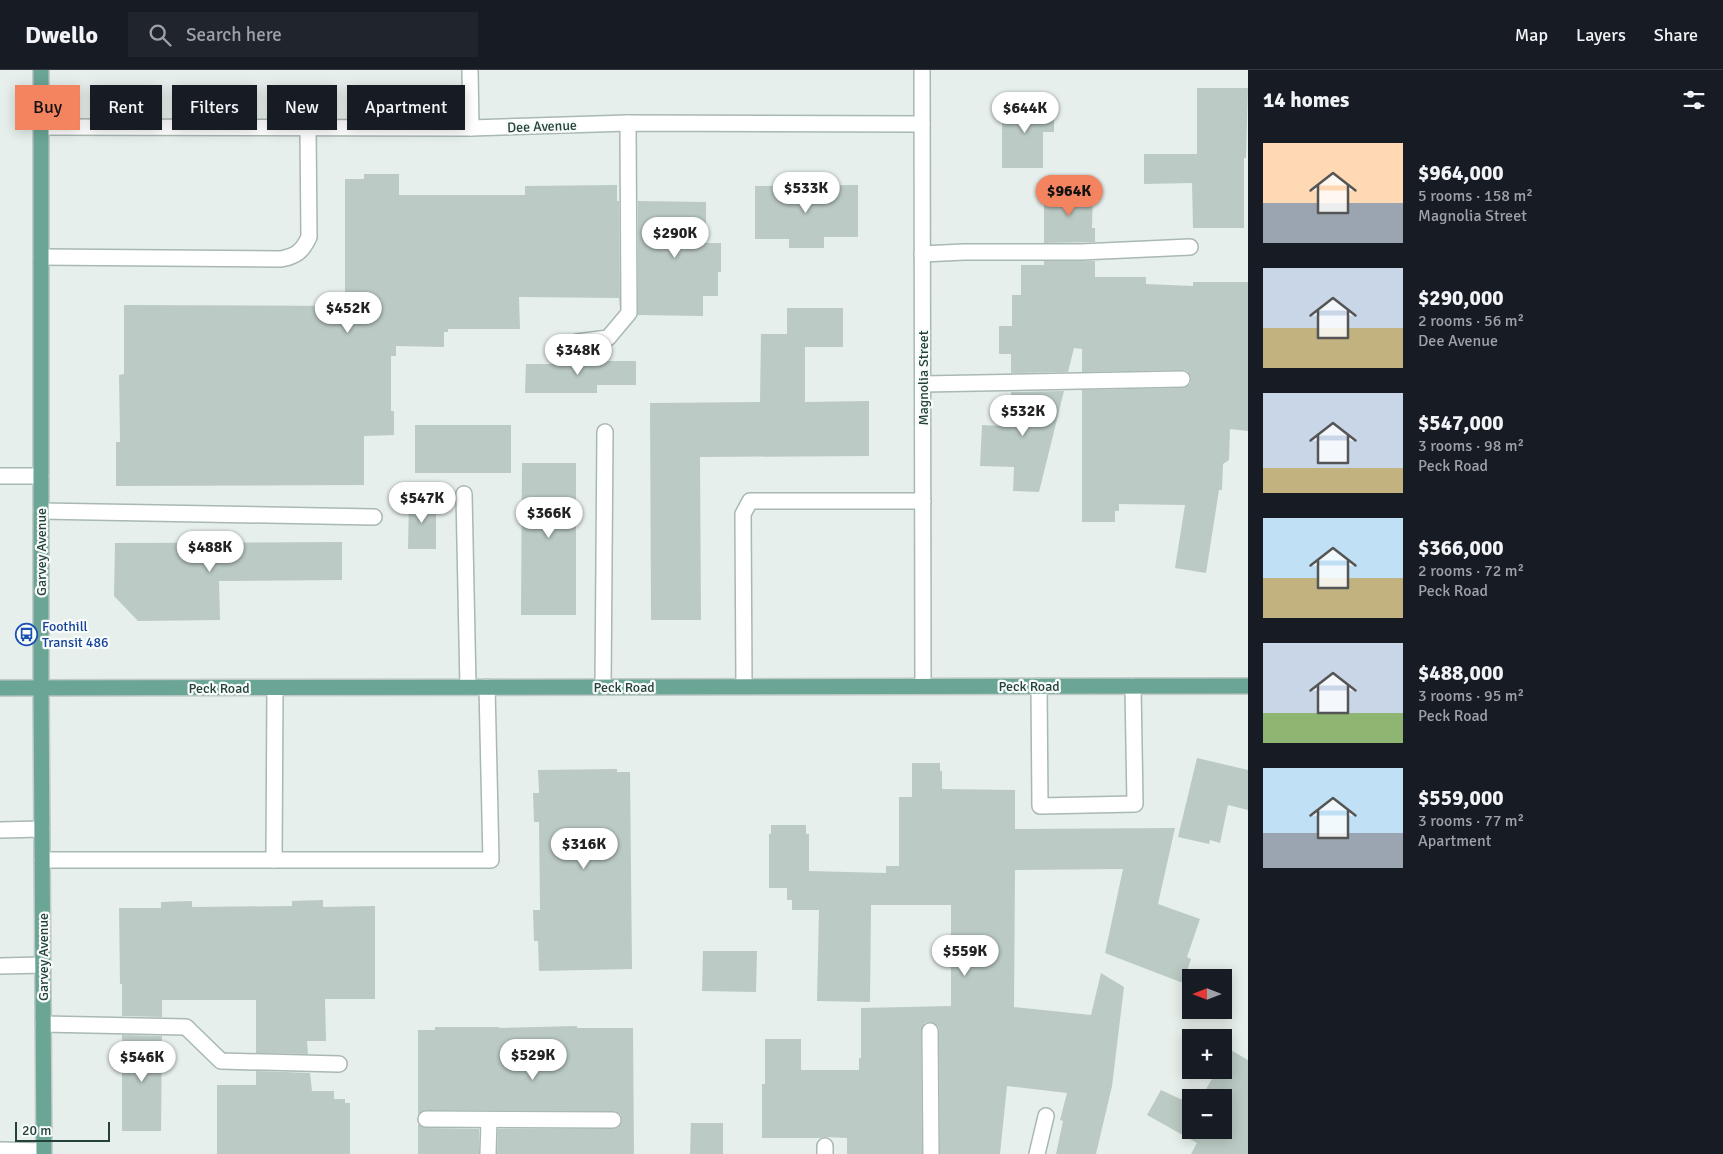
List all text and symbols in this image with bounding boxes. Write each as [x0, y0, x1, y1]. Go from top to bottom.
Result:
search box [128, 12, 478, 57]
text: Dwello [25, 20, 98, 50]
icon: search [146, 21, 174, 49]
text: Search here [186, 23, 282, 47]
text: Map [1515, 24, 1548, 46]
text: Layers [1576, 24, 1626, 46]
text: Share [1654, 24, 1698, 46]
chip: Buy [15, 85, 80, 130]
chip: Rent [90, 85, 162, 130]
chip: Filters [172, 85, 257, 130]
chip: New [267, 85, 337, 130]
chip: Apartment [347, 85, 465, 130]
icon: filters [1680, 86, 1708, 114]
text: 14 homes [1263, 87, 1349, 113]
pin: $644K [990, 92, 1060, 134]
text: $644K [1003, 98, 1047, 118]
street label: Dee Avenue [507, 117, 577, 136]
text: $964,000 [1418, 160, 1504, 186]
icon: home [1303, 163, 1363, 223]
pin: $533K [771, 172, 841, 214]
pin: $964K [1034, 174, 1104, 217]
text: $533K [784, 178, 828, 198]
text: $964K [1047, 181, 1091, 201]
text: 5 rooms · 158 m² [1418, 186, 1533, 206]
text: Magnolia Street [1418, 206, 1527, 226]
pin: $290K [640, 216, 710, 259]
text: $290K [653, 223, 697, 243]
text: $290,000 [1418, 285, 1504, 311]
icon: home [1303, 288, 1363, 348]
pin: $452K [313, 292, 383, 334]
text: $452K [326, 298, 370, 318]
text: 2 rooms · 56 m² [1418, 311, 1524, 331]
street label: Magnolia Street [915, 330, 932, 426]
text: Dee Avenue [1418, 331, 1498, 351]
pin: $348K [543, 334, 613, 376]
text: $348K [556, 340, 600, 360]
pin: $532K [988, 394, 1058, 437]
text: $532K [1001, 401, 1045, 421]
text: $547,000 [1418, 410, 1504, 436]
icon: home [1303, 413, 1363, 473]
text: 3 rooms · 98 m² [1418, 436, 1524, 456]
text: Peck Road [1418, 456, 1488, 476]
pin: $547K [387, 482, 457, 524]
text: $547K [400, 488, 444, 508]
pin: $366K [514, 496, 584, 539]
text: $366K [527, 503, 571, 523]
street label: Garvey Avenue [33, 508, 50, 596]
pin: $488K [175, 530, 245, 573]
text: $366,000 [1418, 535, 1504, 561]
text: $488K [188, 537, 232, 557]
icon: home [1303, 538, 1363, 598]
text: 2 rooms · 72 m² [1418, 561, 1524, 581]
text: Peck Road [1418, 581, 1488, 601]
place label: Foothill Transit 486 [42, 618, 109, 651]
bus stop icon: Foothill Transit 486 [14, 622, 38, 646]
text: $488,000 [1418, 660, 1504, 686]
icon: home [1303, 663, 1363, 723]
street label: Peck Road [998, 678, 1060, 695]
street label: Peck Road [593, 679, 655, 696]
street label: Peck Road [188, 680, 250, 697]
text: 3 rooms · 95 m² [1418, 686, 1524, 706]
text: Peck Road [1418, 706, 1488, 726]
text: $559,000 [1418, 785, 1504, 811]
icon: home [1303, 788, 1363, 848]
text: 3 rooms · 77 m² [1418, 811, 1524, 831]
pin: $316K [549, 828, 619, 870]
text: Apartment [1418, 831, 1491, 851]
text: $316K [562, 834, 606, 854]
street label: Garvey Avenue [35, 913, 52, 1001]
pin: $559K [930, 934, 1000, 977]
text: $559K [943, 941, 987, 961]
north arrow [1182, 969, 1232, 1019]
map controls [1182, 969, 1232, 1139]
button: + [1182, 1029, 1232, 1079]
pin: $529K [498, 1038, 568, 1081]
pin: $546K [107, 1040, 177, 1083]
text: $529K [511, 1045, 555, 1065]
text: $546K [120, 1047, 164, 1067]
button: − [1182, 1089, 1232, 1139]
scale bar [15, 1119, 110, 1142]
text: 20 m [22, 1122, 51, 1139]

